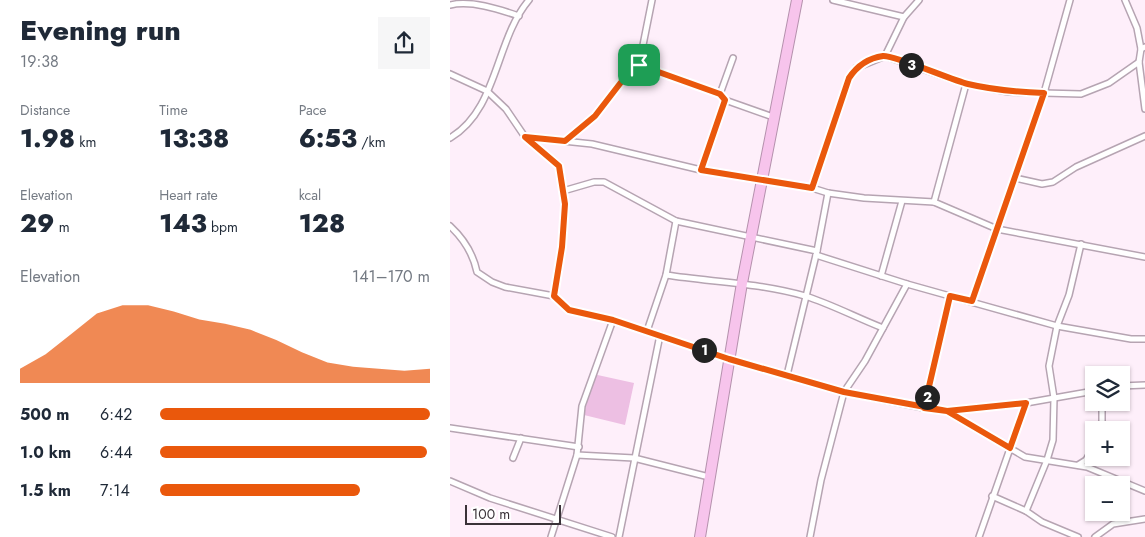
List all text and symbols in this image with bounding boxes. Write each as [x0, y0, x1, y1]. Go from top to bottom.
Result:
text: Evening run [20, 10, 181, 51]
button: share [378, 17, 430, 69]
pin [618, 44, 660, 86]
text: 19:38 [20, 50, 59, 73]
icon: arrive [625, 51, 653, 79]
pin: 3 [898, 52, 924, 78]
text: 3 [907, 55, 916, 75]
text: Distance [20, 100, 70, 120]
text: Time [159, 100, 188, 120]
text: Pace [299, 100, 327, 120]
text: 1.98 [20, 120, 75, 156]
text: 13:38 [159, 120, 229, 156]
text: 6:53 [299, 120, 357, 156]
text: km [75, 132, 96, 152]
text: /km [357, 132, 386, 152]
text: Elevation [20, 185, 73, 205]
text: Heart rate [159, 185, 218, 205]
text: kcal [299, 185, 321, 205]
text: 29 [20, 205, 54, 241]
text: 143 [159, 205, 207, 241]
text: 128 [299, 205, 345, 241]
text: m [54, 217, 70, 237]
text: bpm [207, 217, 238, 237]
text: Elevation [20, 265, 80, 288]
text: 141–170 m [352, 265, 430, 288]
pin: 1 [692, 338, 716, 362]
text: 1 [701, 340, 708, 360]
map controls [1085, 366, 1130, 521]
button: layers [1085, 366, 1130, 411]
pin: 2 [914, 384, 940, 410]
text: 2 [923, 387, 932, 407]
text: 500 m [20, 403, 69, 426]
text: 6:42 [100, 403, 132, 426]
button: + [1085, 421, 1130, 466]
text: 1.0 km [20, 441, 71, 464]
text: 6:44 [100, 441, 133, 464]
button: − [1085, 476, 1130, 521]
text: 1.5 km [20, 479, 71, 502]
text: 7:14 [100, 479, 130, 502]
scale bar [465, 502, 561, 525]
text: 100 m [472, 504, 510, 524]

